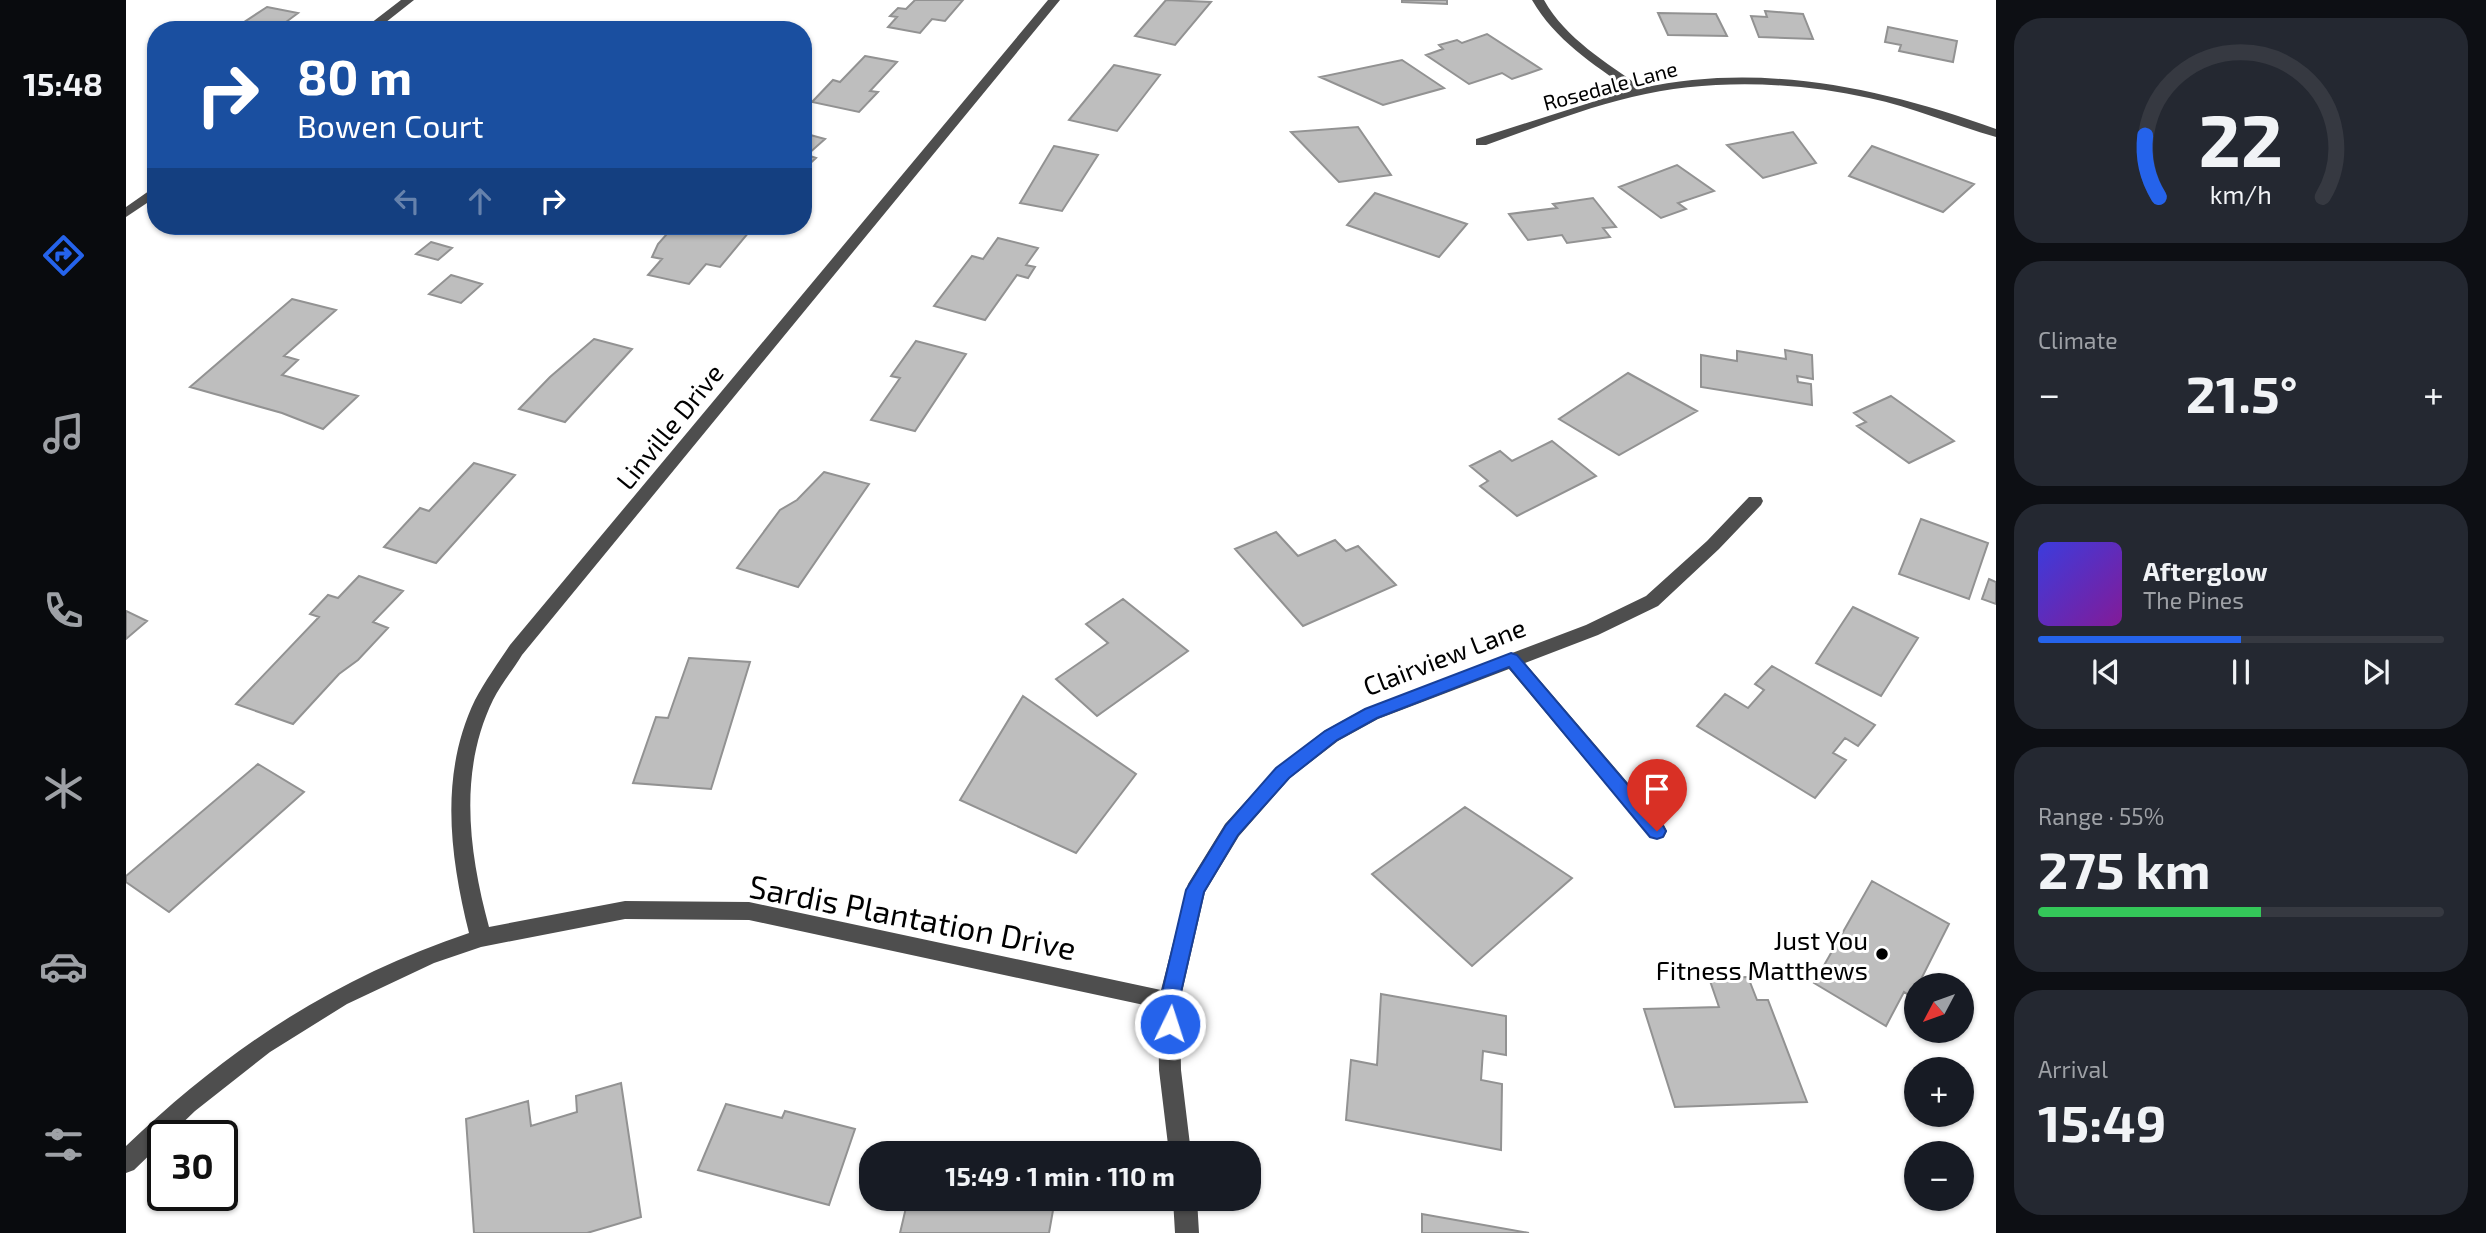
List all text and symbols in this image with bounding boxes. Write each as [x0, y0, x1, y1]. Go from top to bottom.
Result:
text: 80 m [297, 46, 412, 105]
icon: right [182, 49, 273, 140]
street label: Rosedale Lane [1540, 55, 1680, 115]
text: 15:48 [23, 64, 103, 102]
text: 22 [2199, 94, 2283, 182]
text: Bowen Court [297, 106, 484, 144]
text: km/h [2210, 178, 2272, 208]
icon: left [388, 182, 426, 220]
icon: ahead [461, 182, 499, 220]
icon: right [534, 182, 572, 220]
icon: directions [39, 231, 88, 280]
text: Climate [2038, 326, 2118, 354]
street label: Linville Drive [609, 357, 729, 495]
text: 21.5° [2186, 361, 2298, 423]
text: − [2038, 370, 2060, 416]
text: + [2423, 370, 2444, 416]
icon: music [39, 409, 88, 458]
text: Afterglow [2143, 555, 2268, 586]
icon: phone [39, 586, 88, 635]
text: The Pines [2143, 586, 2244, 614]
street label: Clairview Lane [1358, 611, 1530, 701]
icon: previous [2087, 653, 2125, 691]
icon: pause [2222, 653, 2260, 691]
icon: next [2357, 653, 2395, 691]
pin [1627, 759, 1687, 831]
icon: climate [39, 764, 88, 813]
icon: arrive [1638, 770, 1676, 808]
text: Range · 55% [2038, 802, 2164, 830]
text: 275 km [2038, 837, 2210, 899]
street label: Sardis Plantation Drive [746, 866, 1080, 966]
place label: Just You Fitness Matthews [1656, 924, 1868, 985]
icon: car [39, 942, 88, 991]
marker: Just You Fitness Matthews [1874, 946, 1890, 962]
north arrow [1904, 973, 1974, 1043]
map controls [1904, 973, 1974, 1211]
position arrow [1133, 987, 1207, 1061]
text: Arrival [2038, 1055, 2108, 1083]
button: + [1904, 1057, 1974, 1127]
text: 15:49 [2038, 1090, 2166, 1152]
icon: filters [39, 1120, 88, 1169]
speed limit sign: 30 [147, 1120, 238, 1211]
button: − [1904, 1141, 1974, 1211]
text: 15:49 · 1 min · 110 m [945, 1160, 1175, 1191]

